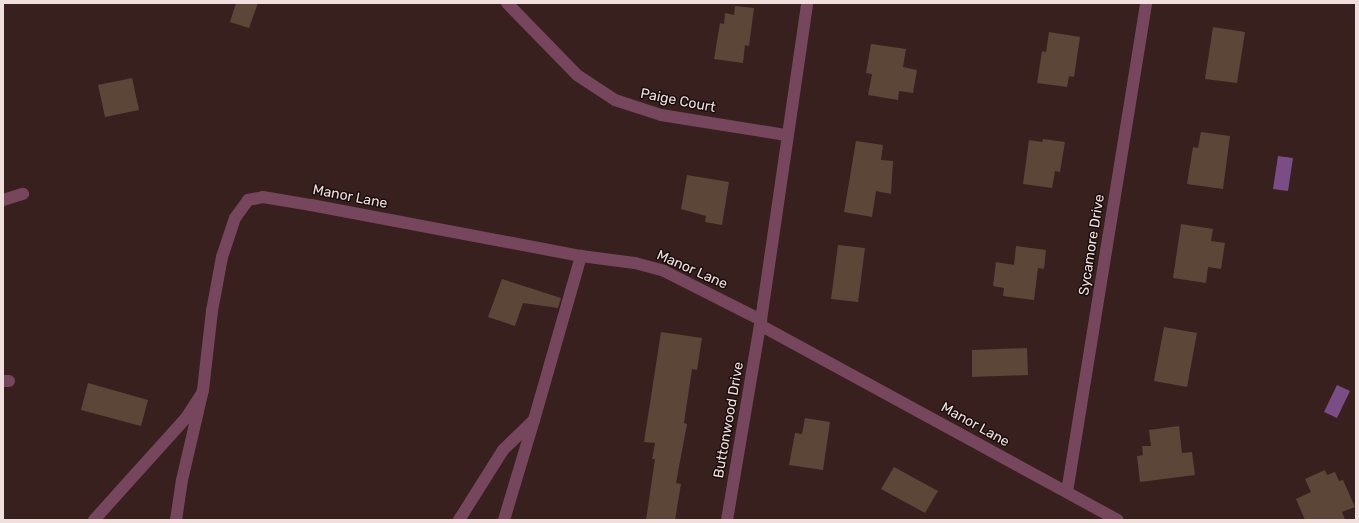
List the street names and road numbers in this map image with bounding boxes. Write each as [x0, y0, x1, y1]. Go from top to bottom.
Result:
street label: Paige Court [639, 85, 717, 117]
street label: Manor Lane [311, 181, 389, 213]
street label: Sycamore Drive [1076, 193, 1108, 297]
street label: Manor Lane [654, 247, 730, 293]
street label: Buttonwood Drive [711, 361, 747, 479]
street label: Manor Lane [938, 399, 1012, 451]

